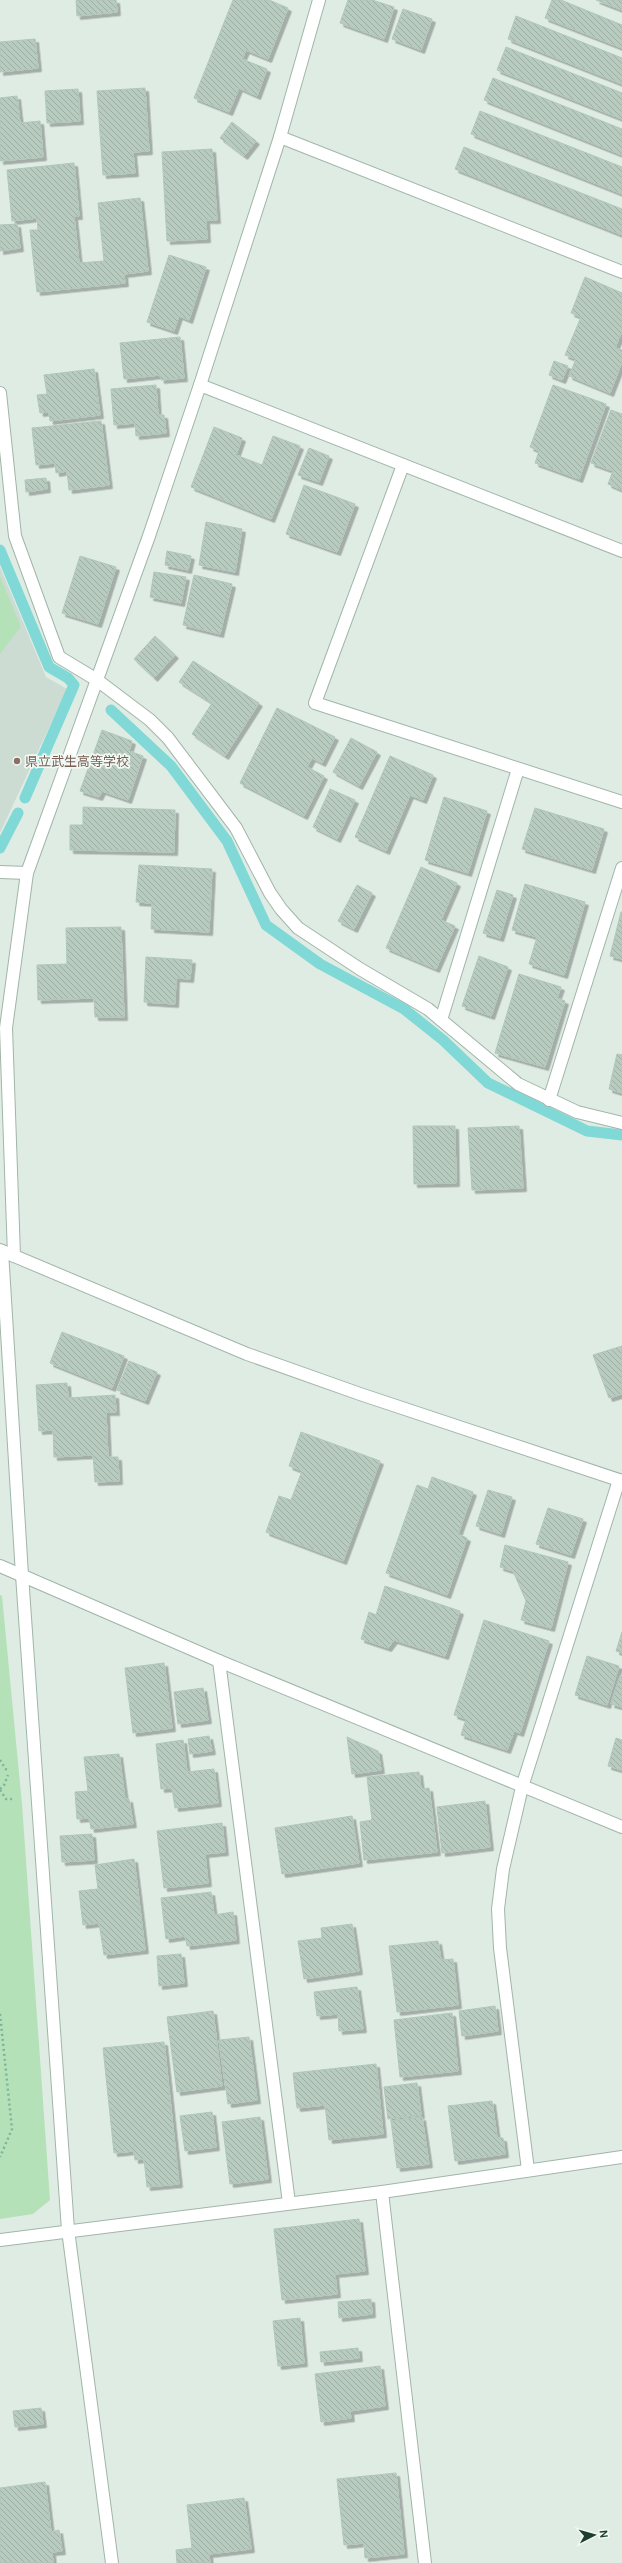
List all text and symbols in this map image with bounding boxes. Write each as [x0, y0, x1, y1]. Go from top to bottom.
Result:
place label: 県立武生高等学校 [25, 753, 129, 769]
marker: 県立武生高等学校 [12, 756, 22, 766]
north arrow [574, 2515, 614, 2555]
text: N [597, 2529, 611, 2539]

